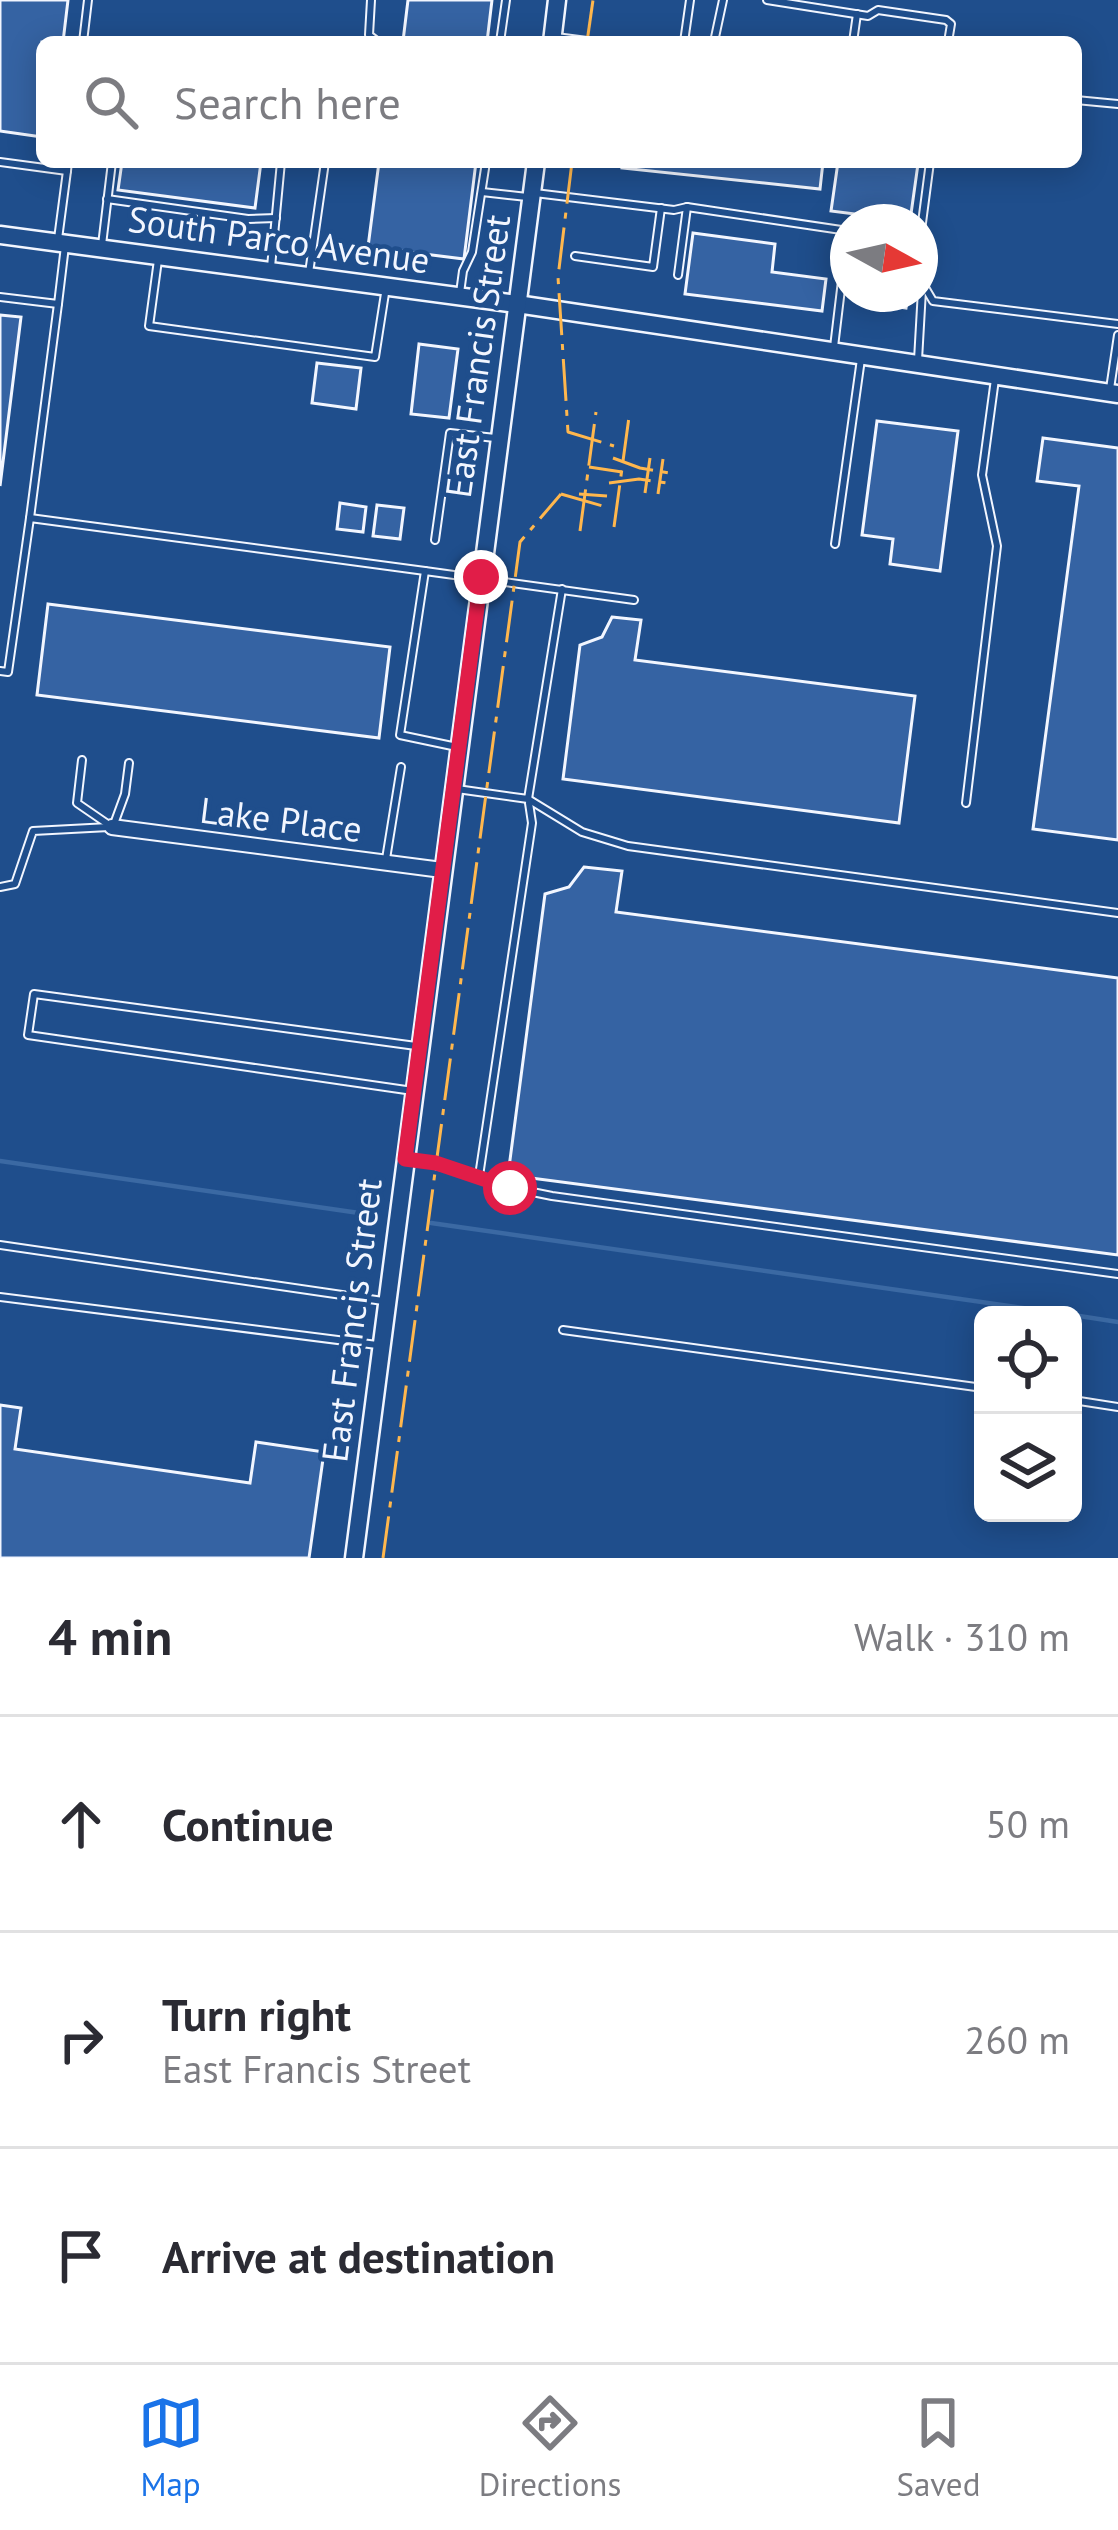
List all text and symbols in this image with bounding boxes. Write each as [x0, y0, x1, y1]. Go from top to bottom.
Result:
search box [36, 36, 1082, 168]
icon: search [78, 69, 144, 135]
text: Search here [174, 73, 401, 131]
street label: South Parco Avenue [125, 195, 433, 283]
north arrow [830, 204, 938, 312]
street label: East Francis Street [434, 212, 520, 500]
route end [454, 550, 508, 604]
street label: Lake Place [197, 786, 365, 852]
route start [483, 1161, 537, 1215]
street label: East Francis Street [310, 1176, 392, 1464]
map controls [974, 1306, 1082, 1522]
button: locate [974, 1306, 1082, 1414]
button: layers [974, 1414, 1082, 1522]
text: 4 min [48, 1603, 172, 1669]
text: Walk · 310 m [854, 1611, 1070, 1662]
icon: ahead [48, 1791, 114, 1857]
text: Continue [162, 1795, 334, 1853]
text: 50 m [985, 1798, 1070, 1849]
text: Turn right [162, 1985, 351, 2043]
icon: right [48, 2007, 114, 2073]
text: 260 m [964, 2014, 1070, 2065]
text: East Francis Street [162, 2043, 471, 2094]
icon: arrive [48, 2223, 114, 2289]
text: Arrive at destination [162, 2227, 555, 2285]
tab: Map [138, 2390, 204, 2505]
tab: Directions [479, 2390, 621, 2505]
tab: Saved [896, 2390, 980, 2505]

